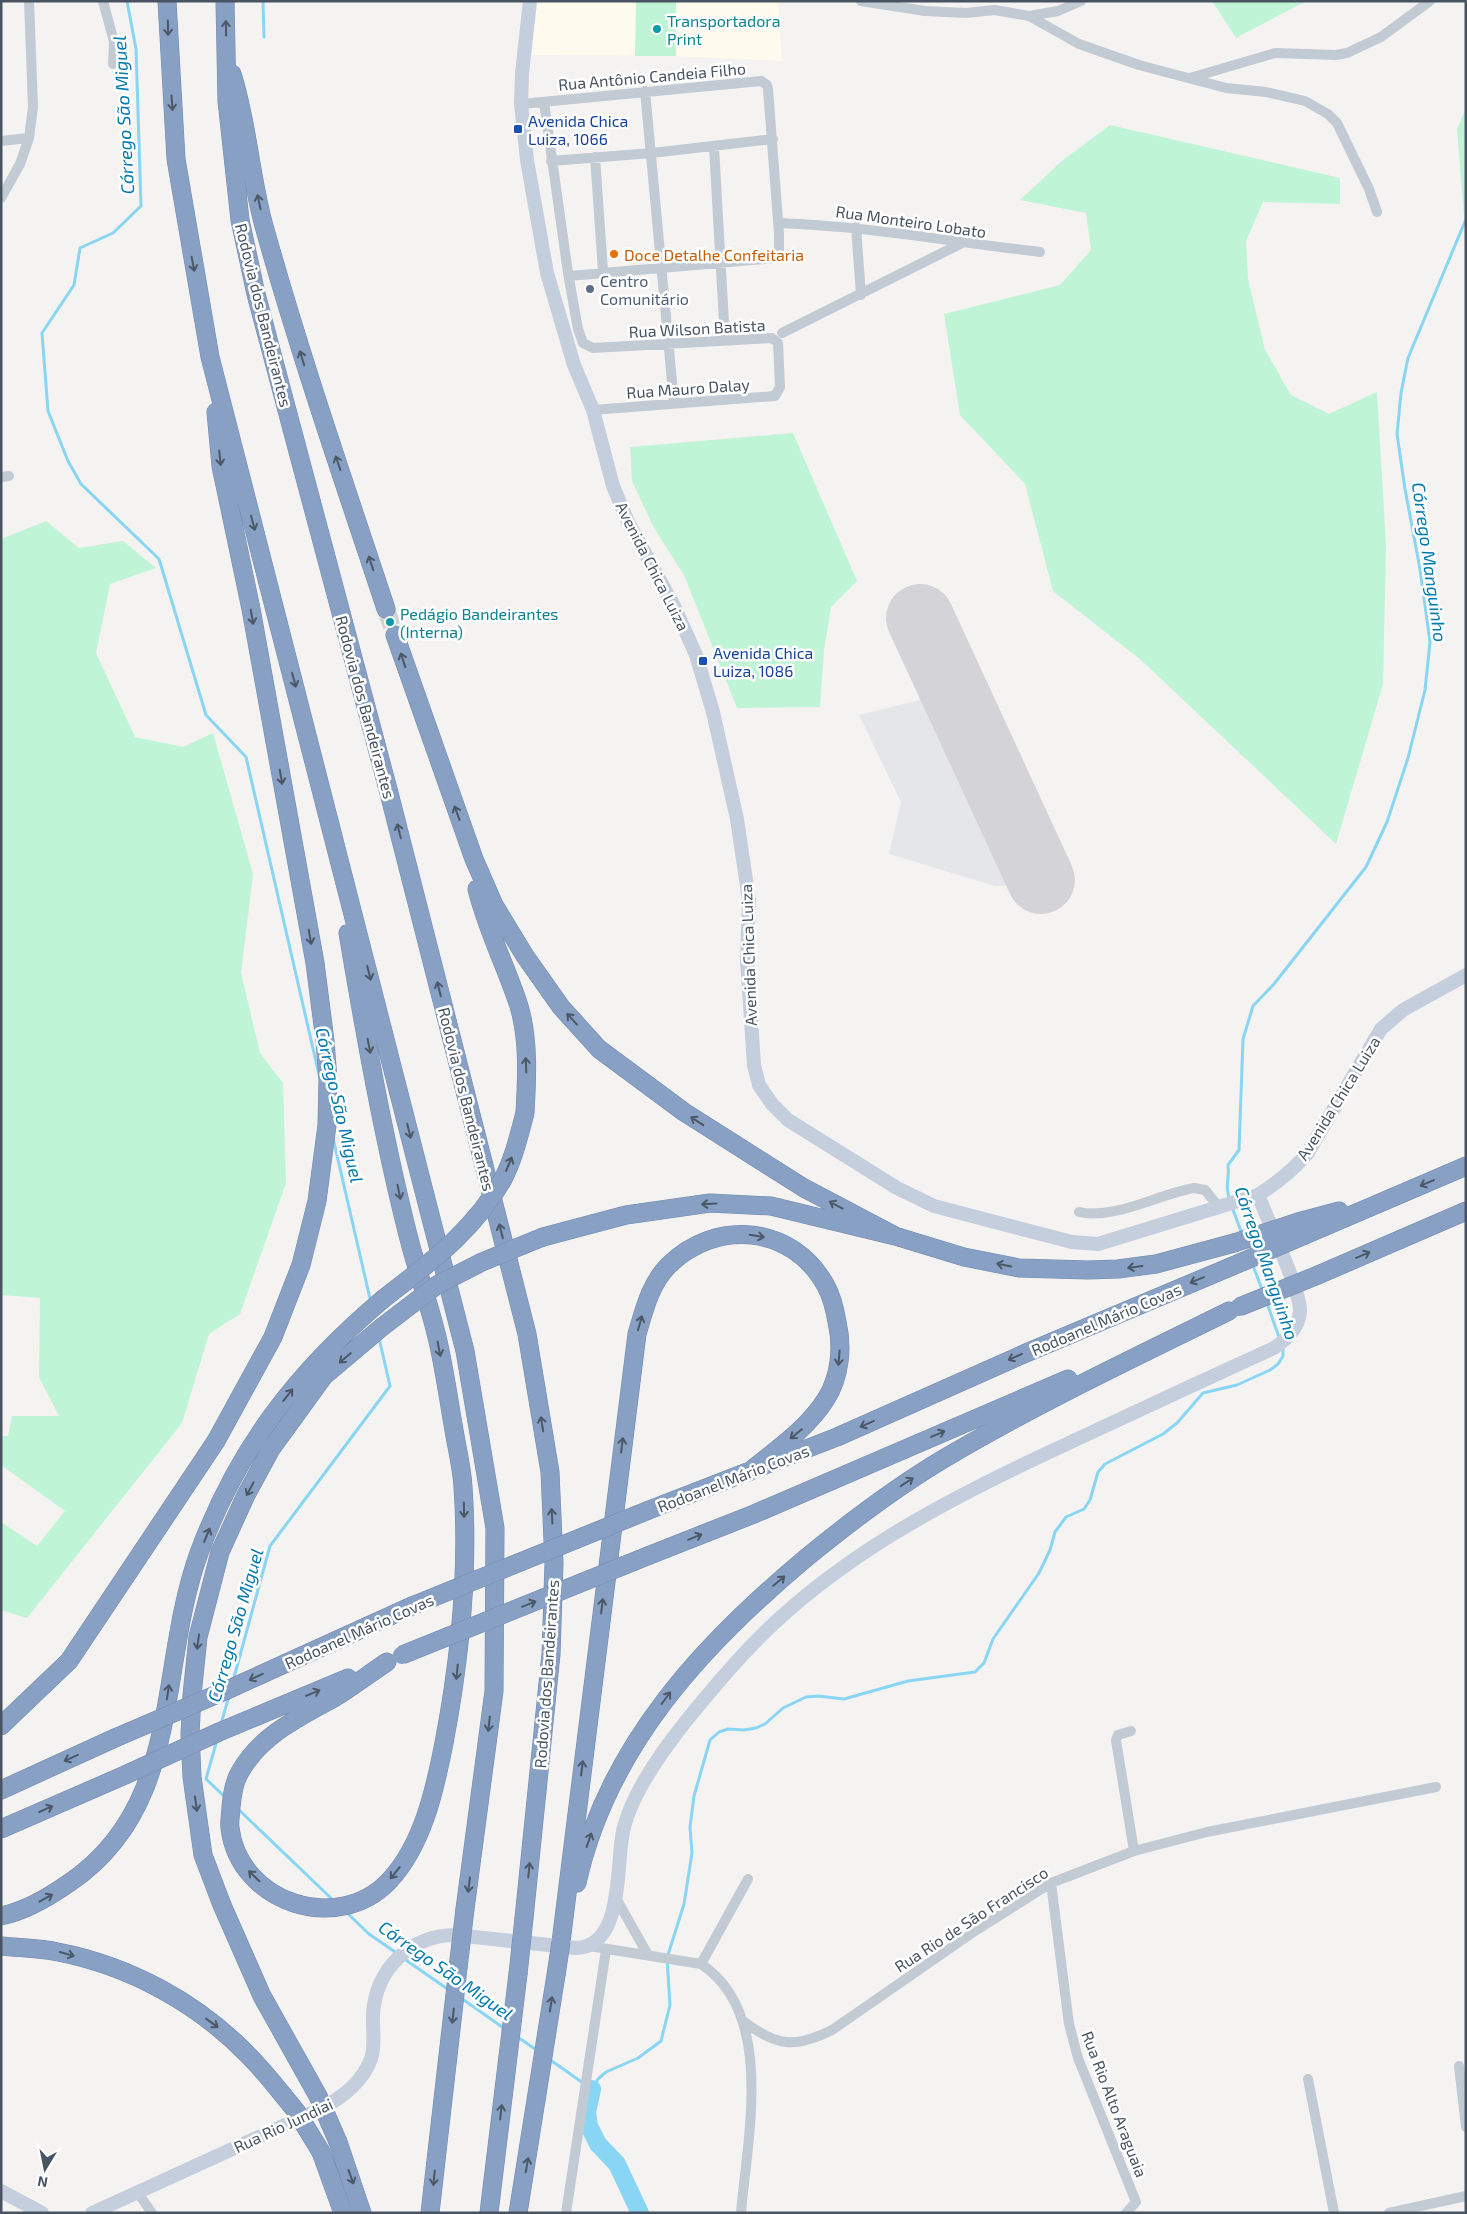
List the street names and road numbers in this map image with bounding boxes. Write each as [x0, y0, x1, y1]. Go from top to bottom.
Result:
street label: Rua Antônio Candeia Filho [557, 58, 747, 94]
street label: Rua Monteiro Lobato [835, 201, 987, 241]
street label: Rodovia dos Bandeirantes [232, 221, 296, 409]
street label: Rua Wilson Batista [628, 315, 766, 341]
street label: Rua Mauro Dalay [626, 374, 751, 402]
street label: Avenida Chica Luiza [612, 498, 694, 634]
street label: Rodovia dos Bandeirantes [332, 613, 400, 801]
street label: Avenida Chica Luiza [736, 884, 760, 1026]
street label: Rodovia dos Bandeirantes [435, 1005, 499, 1193]
street label: Avenida Chica Luiza [1292, 1033, 1384, 1163]
street label: Rodoanel Mário Covas [1028, 1279, 1184, 1359]
street label: Rodoanel Mário Covas [654, 1440, 812, 1516]
street label: Rodovia dos Bandeirantes [530, 1579, 562, 1769]
street label: Rodoanel Mário Covas [282, 1590, 436, 1672]
street label: Rua Rio de São Francisco [891, 1862, 1051, 1976]
street label: Rua Rio Alto Araguaia [1078, 2028, 1152, 2180]
street label: Rua Rio Jundiai [230, 2094, 336, 2156]

